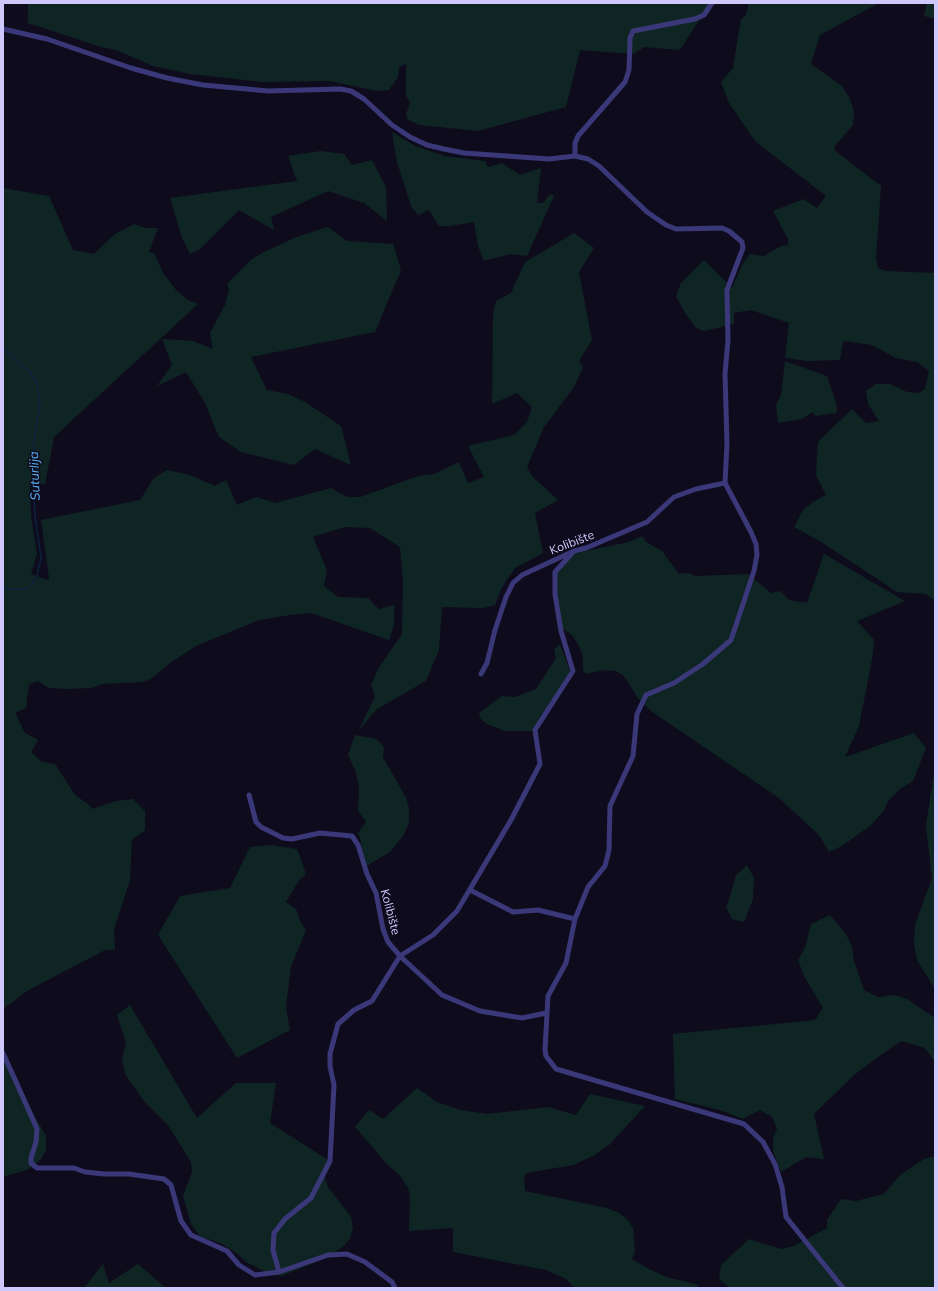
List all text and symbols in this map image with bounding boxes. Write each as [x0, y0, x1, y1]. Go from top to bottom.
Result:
water label: Suturlija [26, 451, 44, 501]
street label: Kolibište [548, 528, 596, 558]
street label: Kolibište [377, 888, 403, 936]

